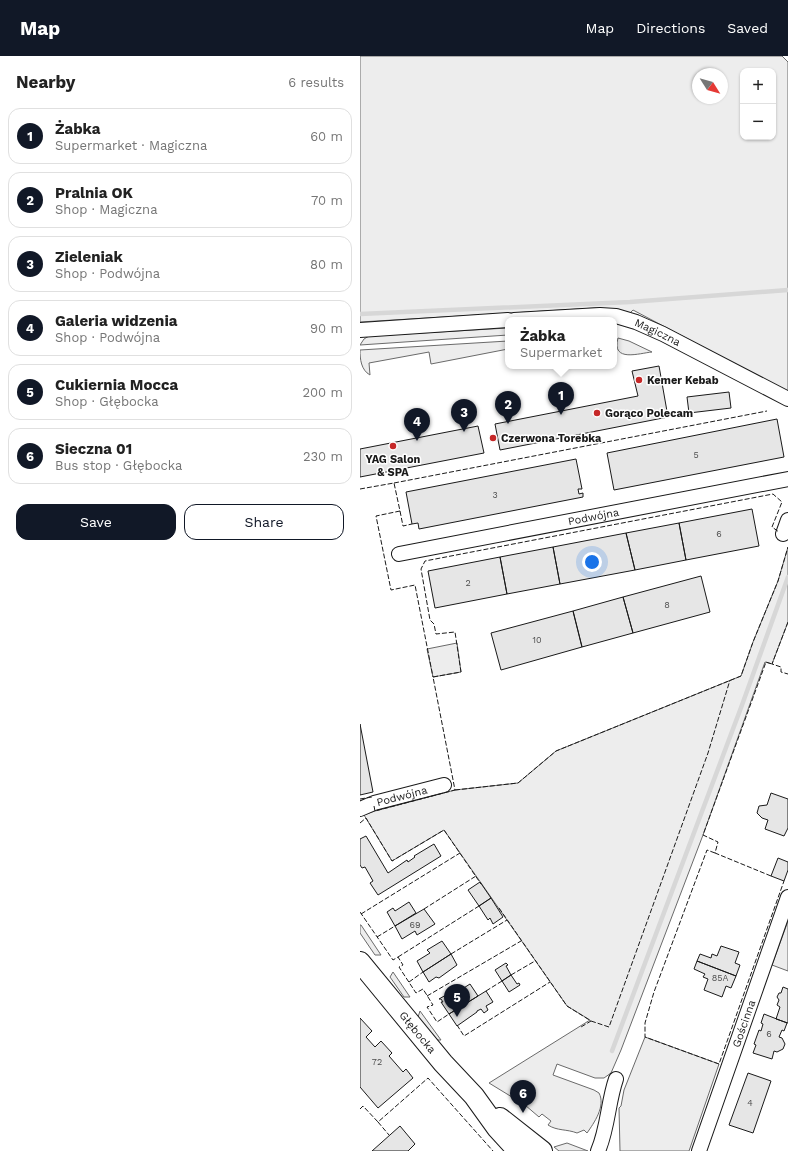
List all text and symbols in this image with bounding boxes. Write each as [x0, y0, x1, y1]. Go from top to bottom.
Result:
text: Map [20, 17, 60, 40]
text: Map [586, 20, 614, 36]
text: Directions [636, 20, 705, 36]
text: Saved [727, 20, 768, 36]
north arrow [692, 68, 728, 104]
map controls [740, 68, 776, 140]
button: + [740, 68, 776, 104]
text: Nearby [16, 72, 75, 92]
text: 6 results [288, 75, 344, 90]
button: − [740, 104, 776, 140]
text: Żabka [55, 120, 101, 138]
text: 1 [27, 129, 33, 144]
text: 60 m [310, 129, 343, 144]
text: Supermarket · Magiczna [55, 138, 207, 153]
text: Pralnia OK [55, 184, 133, 202]
text: 2 [26, 193, 34, 208]
text: 70 m [311, 193, 343, 208]
text: Shop · Magiczna [55, 202, 158, 217]
text: Zieleniak [55, 248, 123, 266]
text: 3 [26, 257, 34, 272]
text: 80 m [310, 257, 343, 272]
text: Shop · Podwójna [55, 266, 160, 281]
text: Galeria widzenia [55, 312, 177, 330]
street label: Magiczna [632, 316, 683, 349]
popup [505, 317, 617, 369]
text: 4 [26, 321, 34, 336]
text: 90 m [310, 321, 343, 336]
text: Żabka [520, 327, 565, 345]
text: Shop · Podwójna [55, 330, 160, 345]
text: Supermarket [520, 345, 602, 360]
place label: Kemer Kebab [647, 374, 719, 387]
marker: Kemer Kebab [634, 375, 644, 385]
text: Cukiernia Mocca [55, 376, 178, 394]
pin: 1 [548, 382, 574, 415]
text: 5 [26, 385, 34, 400]
text: 200 m [302, 385, 343, 400]
pin: 2 [495, 391, 521, 424]
text: Shop · Głębocka [55, 394, 159, 409]
pin: 3 [451, 399, 477, 432]
place label: Gorąco Polecam [605, 407, 693, 420]
pin: 4 [404, 408, 430, 441]
marker: Gorąco Polecam [592, 408, 602, 418]
place label: Czerwona Torebka [501, 432, 602, 445]
marker: Czerwona Torebka [488, 433, 498, 443]
text: Sieczna 01 [55, 440, 132, 458]
marker: YAG Salon & SPA [388, 441, 398, 451]
text: 6 [26, 449, 34, 464]
text: 230 m [303, 449, 343, 464]
house number: 5 [693, 450, 699, 460]
place label: YAG Salon & SPA [366, 453, 421, 479]
text: Bus stop · Głębocka [55, 458, 182, 473]
house number: 3 [492, 490, 498, 500]
button: Save [16, 504, 176, 540]
button: Share [184, 504, 344, 540]
street label: Podwójna [567, 506, 620, 528]
house number: 6 [716, 529, 722, 539]
your location [582, 552, 602, 572]
house number: 2 [465, 578, 471, 588]
house number: 8 [664, 600, 670, 610]
house number: 10 [532, 635, 542, 645]
street label: Podwójna [375, 784, 429, 809]
house number: 69 [409, 920, 421, 930]
house number: 85A [712, 973, 728, 983]
pin: 5 [444, 984, 470, 1017]
street label: Gościnna [730, 998, 758, 1049]
street label: Głębocka [396, 1009, 438, 1056]
house number: 6 [766, 1029, 772, 1039]
house number: 72 [372, 1057, 382, 1067]
pin: 6 [510, 1080, 536, 1113]
house number: 4 [747, 1098, 753, 1108]

